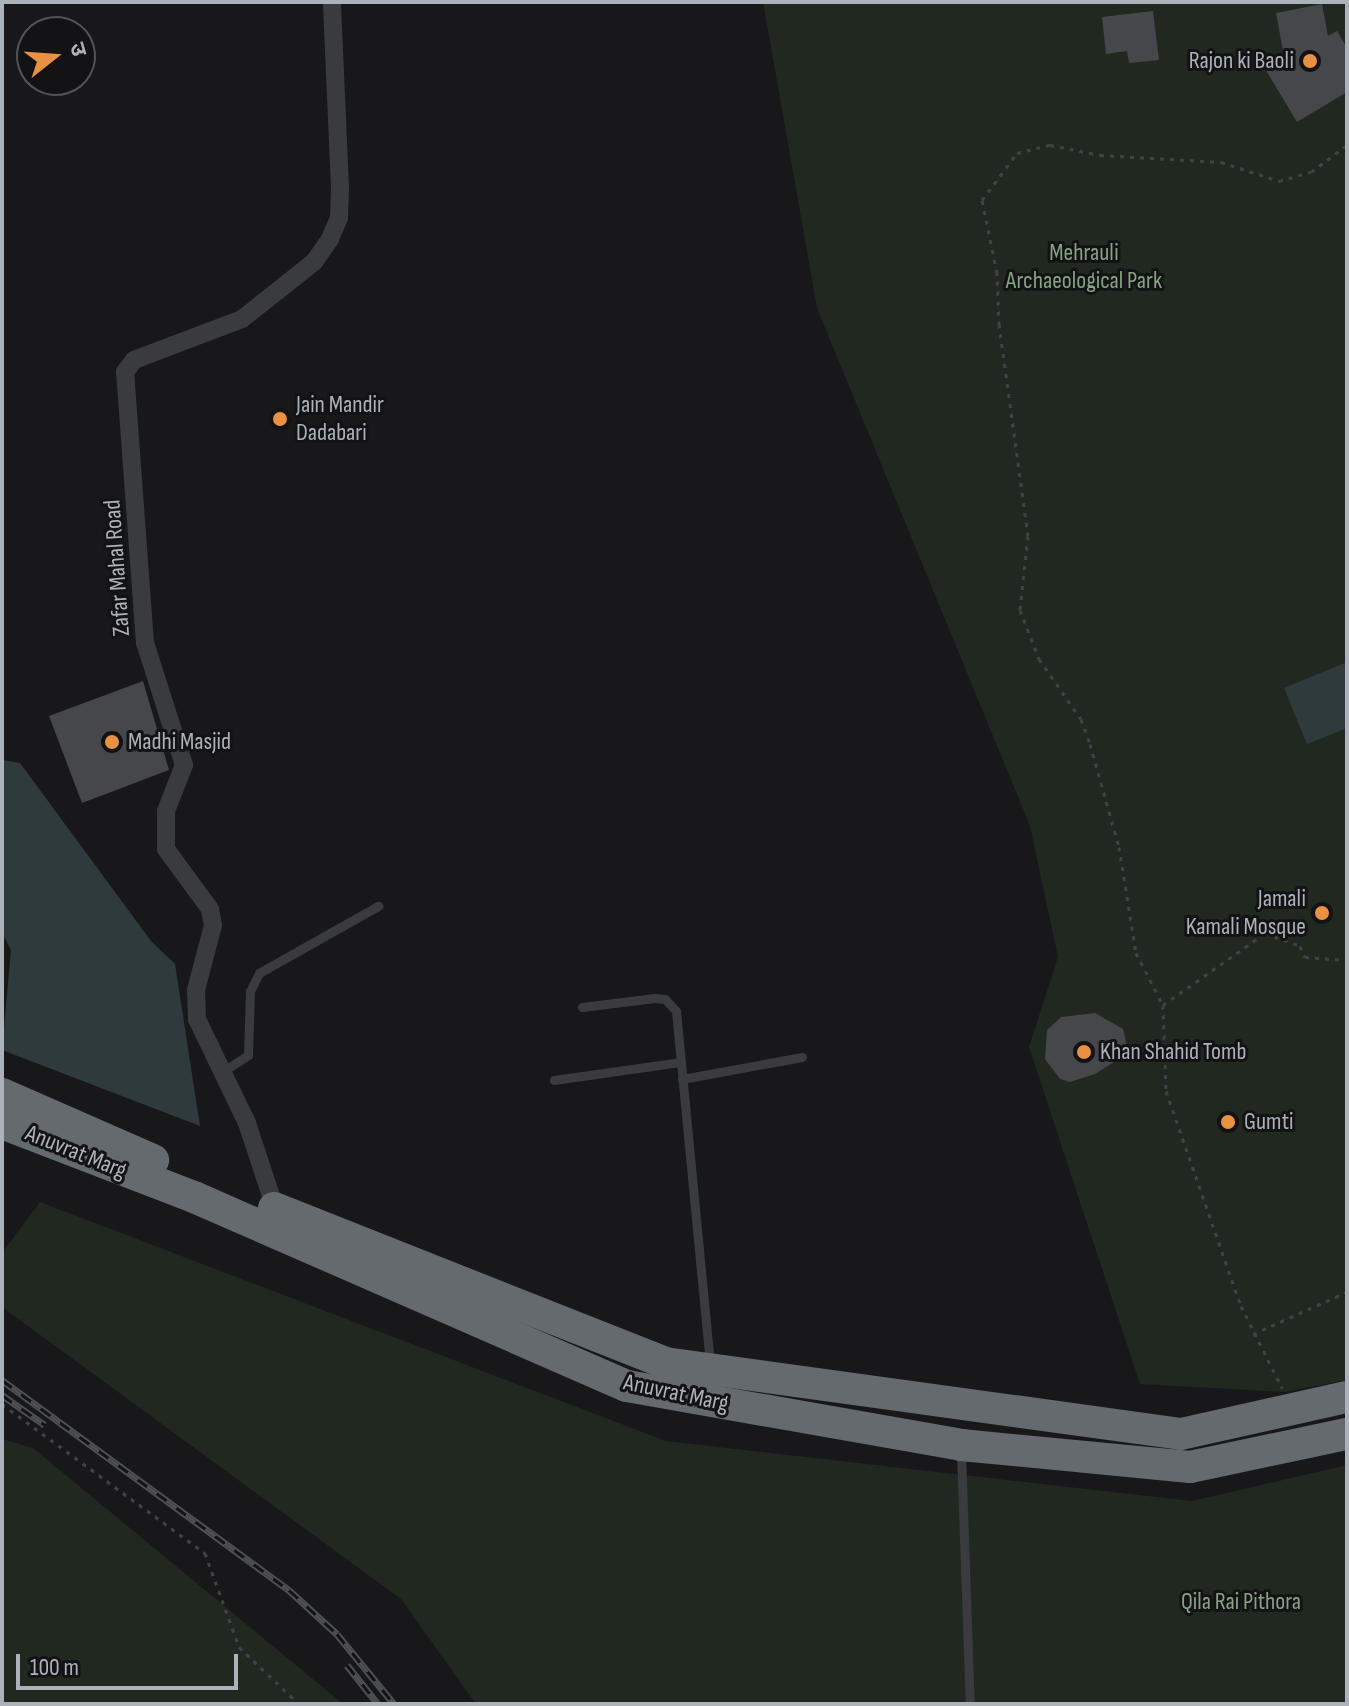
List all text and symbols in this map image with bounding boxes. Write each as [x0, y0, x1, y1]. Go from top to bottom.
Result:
north arrow [16, 16, 96, 96]
text: उ [63, 39, 92, 60]
place label: Rajon ki Baoli [1189, 47, 1294, 75]
marker: Rajon ki Baoli [1301, 52, 1319, 70]
park label: Mehrauli Archaeological Park [1006, 239, 1162, 295]
place label: Jain Mandir Dadabari [296, 391, 384, 447]
marker: Jain Mandir Dadabari [271, 410, 289, 428]
street label: Zafar Mahal Road [98, 499, 136, 637]
place label: Madhi Masjid [128, 728, 231, 756]
marker: Madhi Masjid [103, 733, 121, 751]
place label: Jamali Kamali Mosque [1186, 885, 1306, 941]
marker: Jamali Kamali Mosque [1313, 904, 1331, 922]
place label: Khan Shahid Tomb [1100, 1038, 1246, 1066]
marker: Khan Shahid Tomb [1075, 1043, 1093, 1061]
place label: Gumti [1244, 1108, 1293, 1136]
marker: Gumti [1219, 1113, 1237, 1131]
street label: Anuvrat Marg [21, 1119, 131, 1185]
street label: Anuvrat Marg [621, 1368, 731, 1418]
park label: Qila Rai Pithora [1181, 1588, 1301, 1616]
scale bar [20, 1638, 242, 1688]
text: 100 m [30, 1653, 79, 1682]

